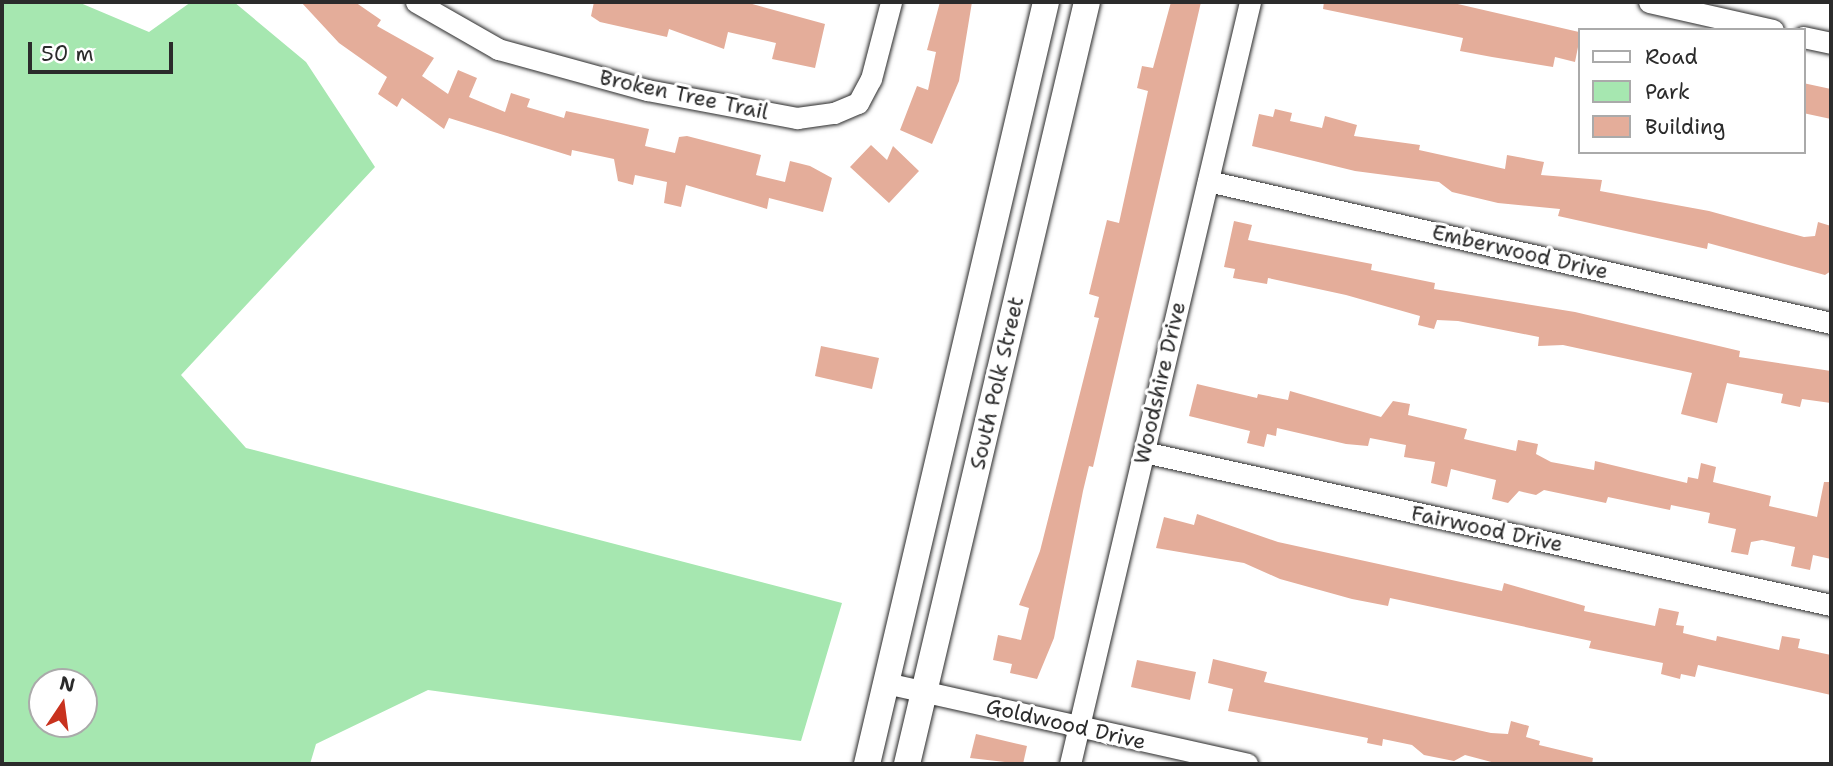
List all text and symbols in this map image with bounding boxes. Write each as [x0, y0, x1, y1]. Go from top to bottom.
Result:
scale bar [32, 28, 177, 72]
legend [1577, 28, 1805, 154]
text: 50 m [41, 40, 94, 68]
text: Road [1645, 43, 1698, 71]
street label: Broken Tree Trail [597, 65, 771, 125]
text: Park [1645, 78, 1690, 106]
text: Building [1645, 113, 1725, 141]
street label: Emberwood Drive [1430, 220, 1610, 284]
street label: South Polk Street [965, 294, 1029, 472]
street label: Woodshire Drive [1129, 299, 1191, 467]
street label: Fairwood Drive [1409, 501, 1565, 557]
north arrow [28, 668, 98, 738]
text: N [57, 670, 78, 698]
street label: Goldwood Drive [984, 693, 1148, 755]

